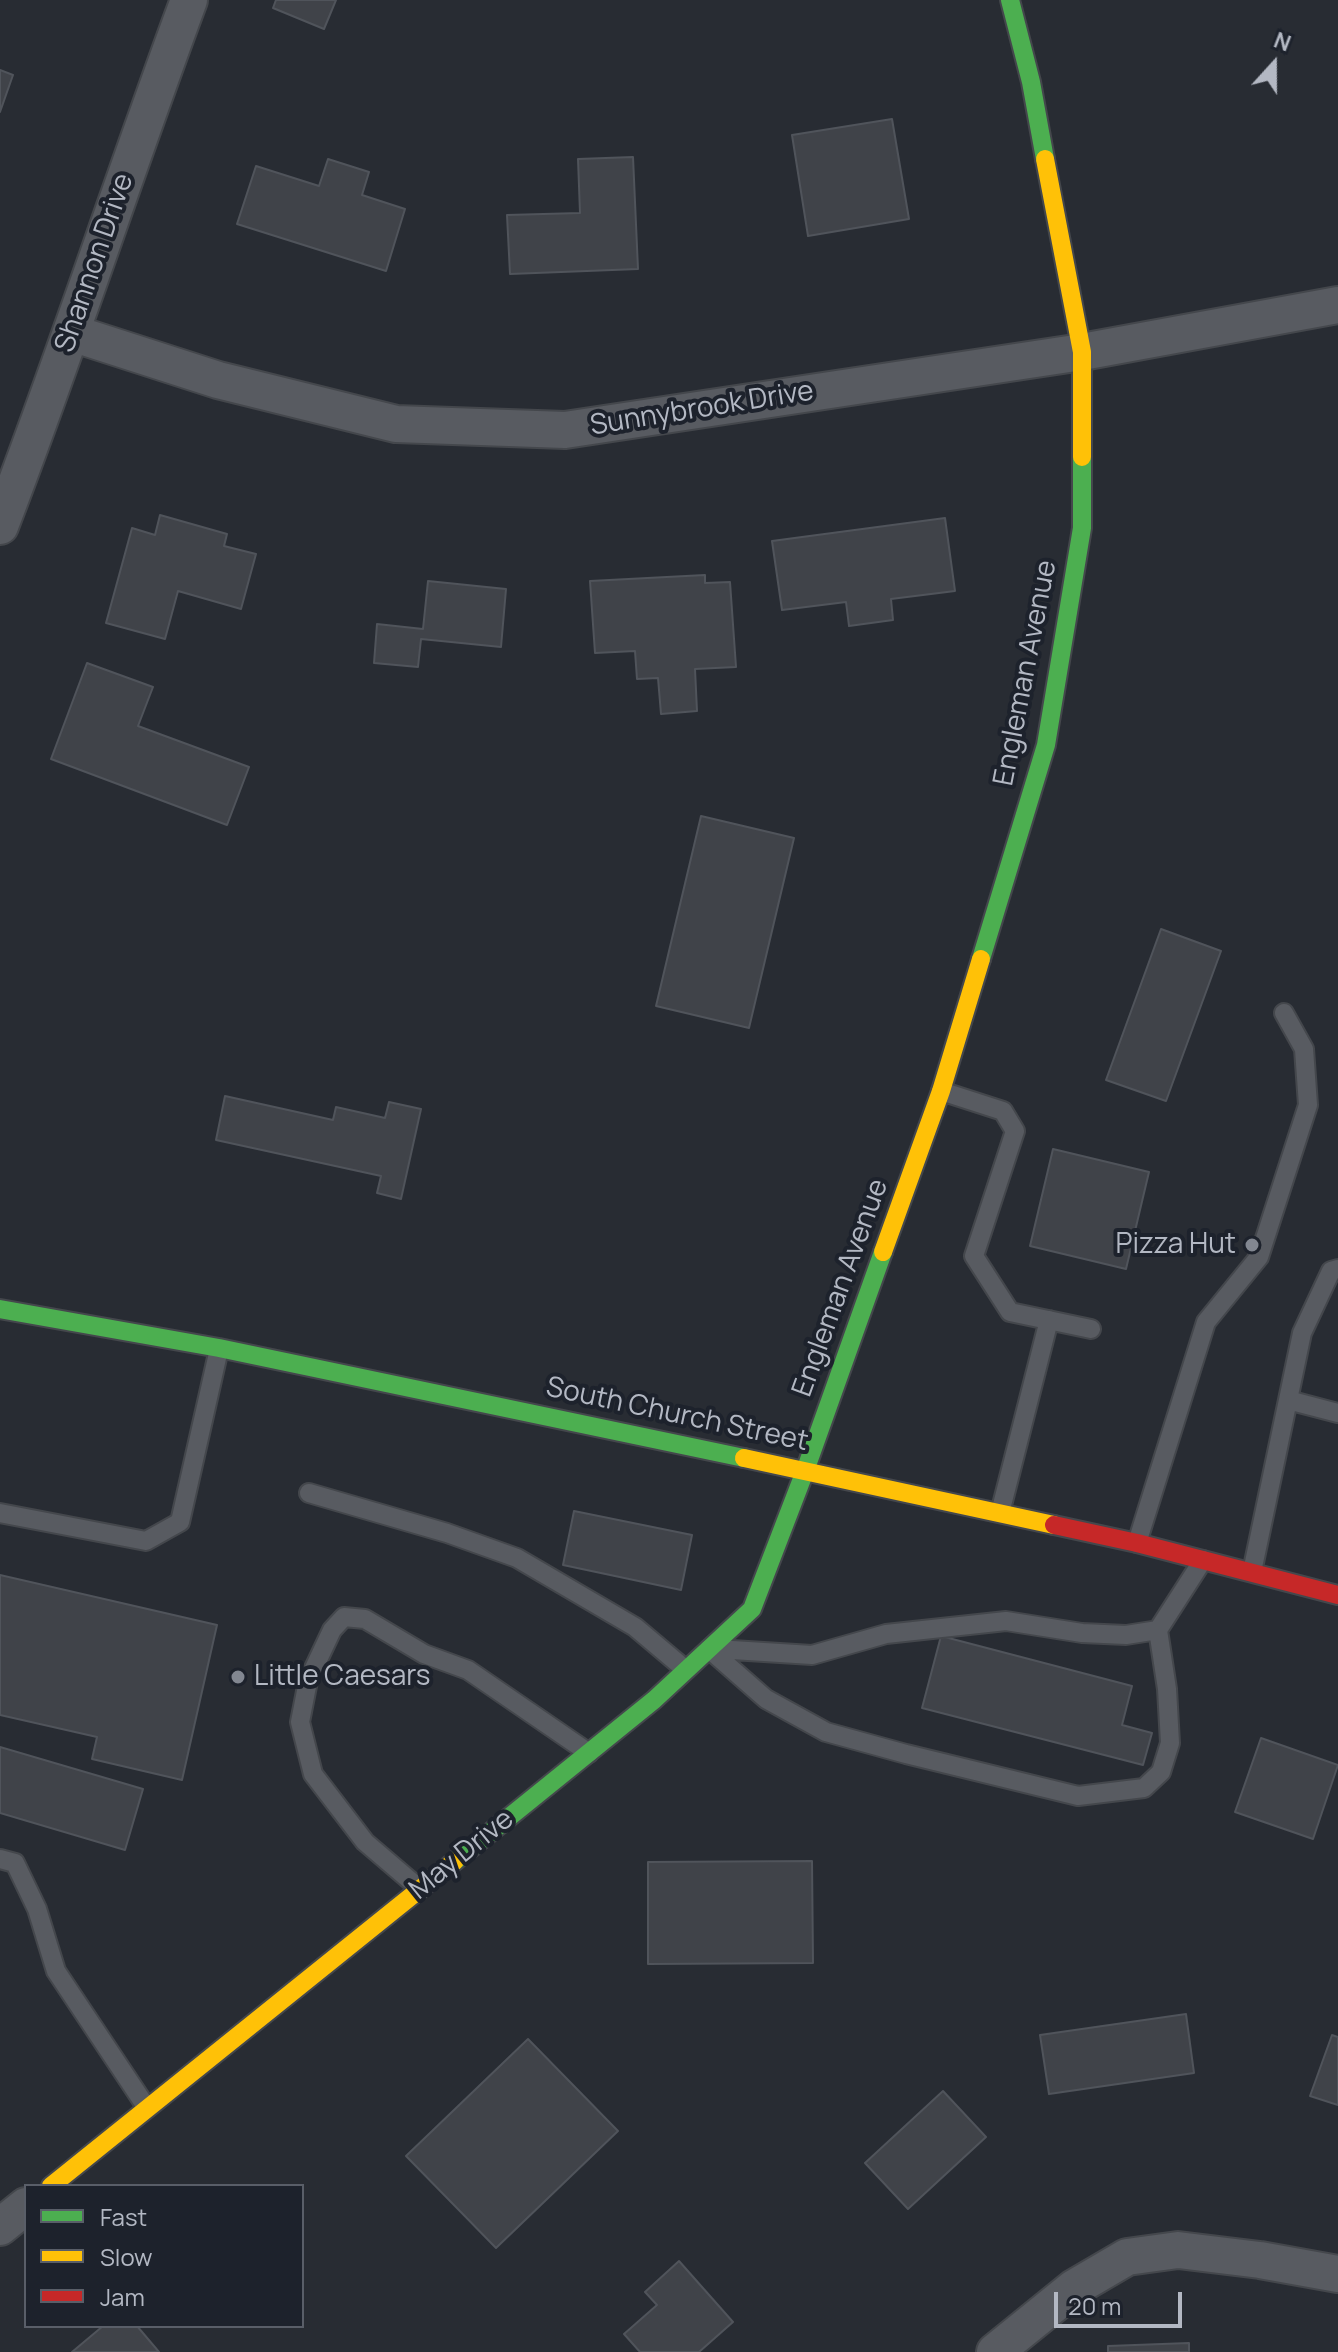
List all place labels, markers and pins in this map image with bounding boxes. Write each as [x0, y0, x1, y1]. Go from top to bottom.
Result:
place label: Pizza Hut [1116, 1228, 1236, 1262]
marker: Pizza Hut [1243, 1236, 1261, 1254]
place label: Little Caesars [254, 1660, 431, 1694]
marker: Little Caesars [229, 1668, 247, 1686]

